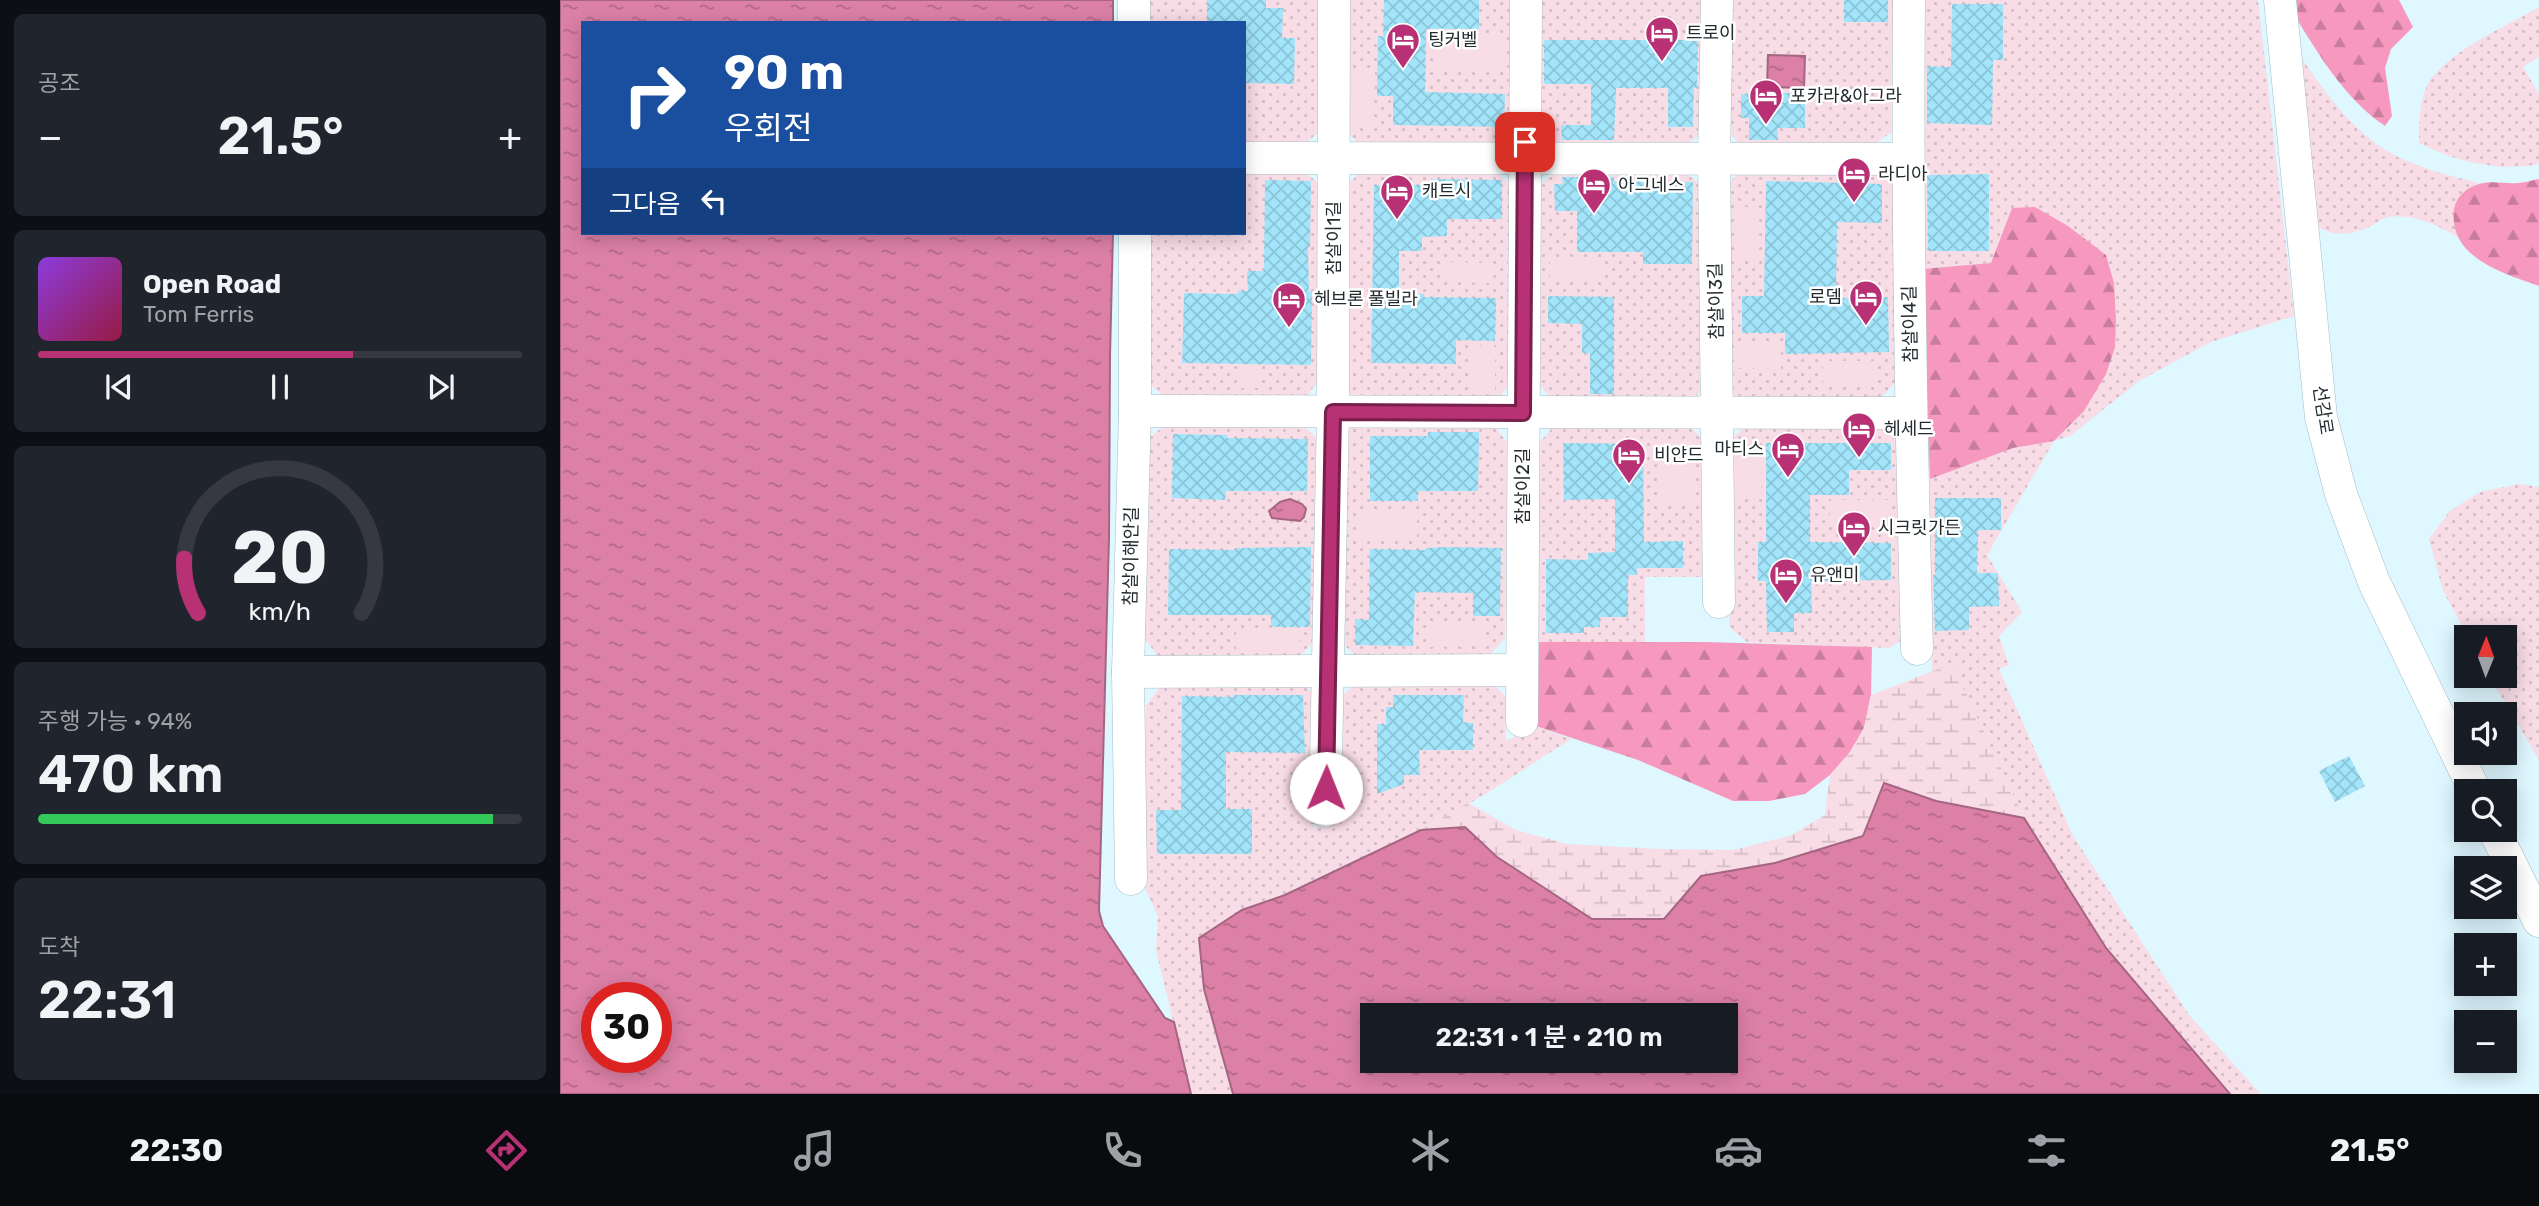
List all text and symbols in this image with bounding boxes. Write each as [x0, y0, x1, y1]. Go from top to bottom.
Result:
hotel icon: 트로이 [1643, 14, 1681, 63]
hotel icon: 팅커벨 [1384, 21, 1422, 70]
place label: 트로이 [1686, 22, 1736, 44]
place label: 팅커벨 [1428, 29, 1478, 51]
text: 90 m [724, 43, 844, 101]
icon: right [609, 49, 700, 140]
text: 공조 [38, 69, 80, 97]
hotel icon: 포카라&아그라 [1747, 77, 1785, 126]
place label: 포카라&아그라 [1790, 85, 1902, 107]
text: 21.5° [217, 105, 344, 167]
text: 우회전 [724, 109, 812, 147]
pin [1495, 112, 1555, 172]
text: − [38, 114, 63, 160]
text: + [498, 114, 522, 160]
icon: arrive [1506, 123, 1544, 161]
hotel icon: 라디아 [1835, 155, 1873, 204]
place label: 라디아 [1878, 163, 1928, 185]
hotel icon: 아그네스 [1575, 166, 1613, 215]
hotel icon: 캐트시 [1378, 172, 1416, 221]
place label: 아그네스 [1618, 174, 1684, 196]
place label: 캐트시 [1422, 180, 1472, 202]
icon: left [695, 182, 733, 220]
text: 그다음 [609, 189, 681, 220]
street label: 참살이1길 [1323, 201, 1345, 275]
street label: 참살이3길 [1704, 262, 1728, 340]
text: Open Road [143, 269, 281, 300]
hotel icon: 로뎀 [1847, 278, 1885, 327]
hotel icon: 헤브론 풀빌라 [1270, 280, 1308, 329]
street label: 참살이4길 [1898, 285, 1922, 363]
place label: 로뎀 [1809, 286, 1842, 308]
place label: 헤브론 풀빌라 [1314, 288, 1418, 310]
text: Tom Ferris [143, 300, 254, 328]
icon: previous [100, 368, 138, 406]
icon: pause [261, 368, 299, 406]
icon: next [422, 368, 460, 406]
street label: 선감로 [2308, 384, 2338, 436]
hotel icon: 헤세드 [1840, 410, 1878, 459]
place label: 헤세드 [1884, 418, 1934, 440]
hotel icon: 마티스 [1769, 430, 1807, 479]
hotel icon: 비얀드 [1610, 436, 1648, 485]
place label: 마티스 [1714, 438, 1764, 460]
place label: 비얀드 [1654, 444, 1704, 466]
street label: 참살이2길 [1512, 448, 1534, 524]
street label: 참살이해안길 [1119, 506, 1143, 606]
hotel icon: 시크릿가든 [1835, 509, 1873, 558]
text: 20 [232, 515, 328, 601]
place label: 시크릿가든 [1878, 517, 1961, 539]
hotel icon: 유앤미 [1767, 556, 1805, 605]
place label: 유앤미 [1810, 564, 1860, 586]
text: km/h [249, 597, 311, 626]
north arrow [2454, 625, 2516, 688]
map controls [2454, 625, 2517, 1073]
button: sound [2454, 702, 2517, 765]
text: 주행 가능 · 94% [38, 707, 192, 735]
text: 470 km [38, 743, 224, 805]
position arrow [1289, 751, 1363, 825]
button: search [2454, 779, 2517, 842]
button: layers [2454, 856, 2517, 919]
text: 도착 [38, 933, 80, 961]
button: + [2454, 933, 2517, 996]
text: 22:31 [38, 969, 176, 1031]
speed limit sign: 30 [581, 982, 672, 1073]
button: − [2454, 1010, 2517, 1073]
text: 22:31 · 1 분 · 210 m [1435, 1022, 1663, 1053]
icon: directions [482, 1126, 531, 1175]
icon: music [790, 1126, 839, 1175]
icon: phone [1098, 1126, 1147, 1175]
icon: climate [1406, 1126, 1455, 1175]
icon: car [1714, 1126, 1763, 1175]
icon: filters [2022, 1126, 2071, 1175]
text: 22:30 [129, 1131, 223, 1169]
text: 21.5° [2330, 1131, 2409, 1169]

